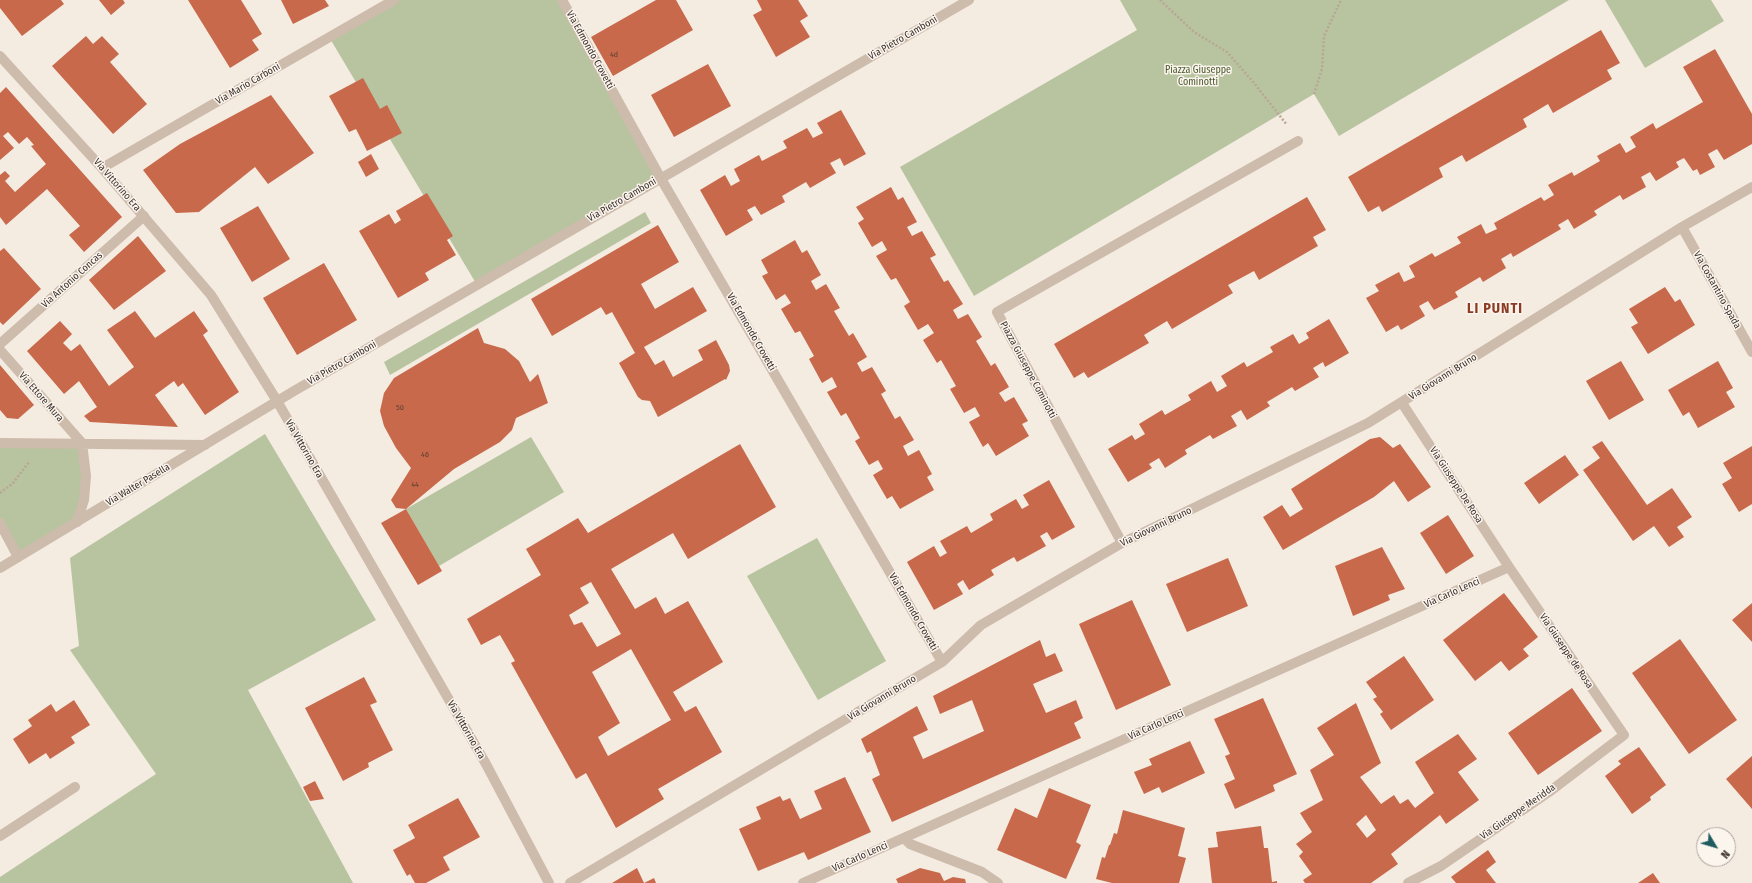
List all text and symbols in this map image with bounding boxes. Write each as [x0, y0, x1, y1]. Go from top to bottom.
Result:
street label: Via Edmondo Crovetti [564, 9, 616, 91]
street label: Via Pietro Camboni [866, 13, 940, 63]
house number: 4d [610, 50, 618, 60]
street label: Via Mario Carboni [214, 61, 282, 107]
park label: Piazza Giuseppe Cominotti [1165, 64, 1231, 88]
street label: Via Vittorino Era [91, 156, 143, 214]
street label: Via Pietro Camboni [585, 175, 659, 225]
street label: Via Antonio Concas [39, 249, 105, 311]
street label: Via Costantino Spada [1691, 249, 1743, 331]
street label: Via Edmondo Crovetti [724, 291, 778, 373]
district label: LI PUNTI [1467, 301, 1523, 317]
street label: Piazza Giuseppe Cominotti [997, 319, 1059, 421]
street label: Via Pietro Camboni [305, 338, 379, 388]
street label: Via Giovanni Bruno [1407, 351, 1479, 403]
street label: Via Ettore Mura [16, 370, 66, 424]
house number: 50 [396, 403, 404, 413]
street label: Via Vittorino Era [282, 418, 326, 480]
street label: Via Giuseppe De Rosa [1427, 445, 1485, 525]
house number: 46 [421, 450, 429, 460]
street label: Via Walter Pasella [104, 461, 172, 509]
house number: 44 [411, 480, 419, 490]
street label: Via Giovanni Bruno [1118, 505, 1194, 549]
street label: Via Edmondo Crovetti [886, 571, 940, 653]
street label: Via Carlo Lenci [1422, 575, 1482, 611]
street label: Via Giuseppe de Rosa [1536, 611, 1596, 691]
street label: Via Giovanni Bruno [846, 673, 918, 723]
street label: Via Vittorino Era [444, 699, 488, 761]
street label: Via Carlo Lenci [1126, 707, 1186, 743]
street label: Via Giuseppe Meridda [1478, 782, 1558, 842]
north arrow [1696, 827, 1736, 867]
street label: Via Carlo Lenci [830, 839, 890, 875]
text: N [1718, 847, 1732, 861]

